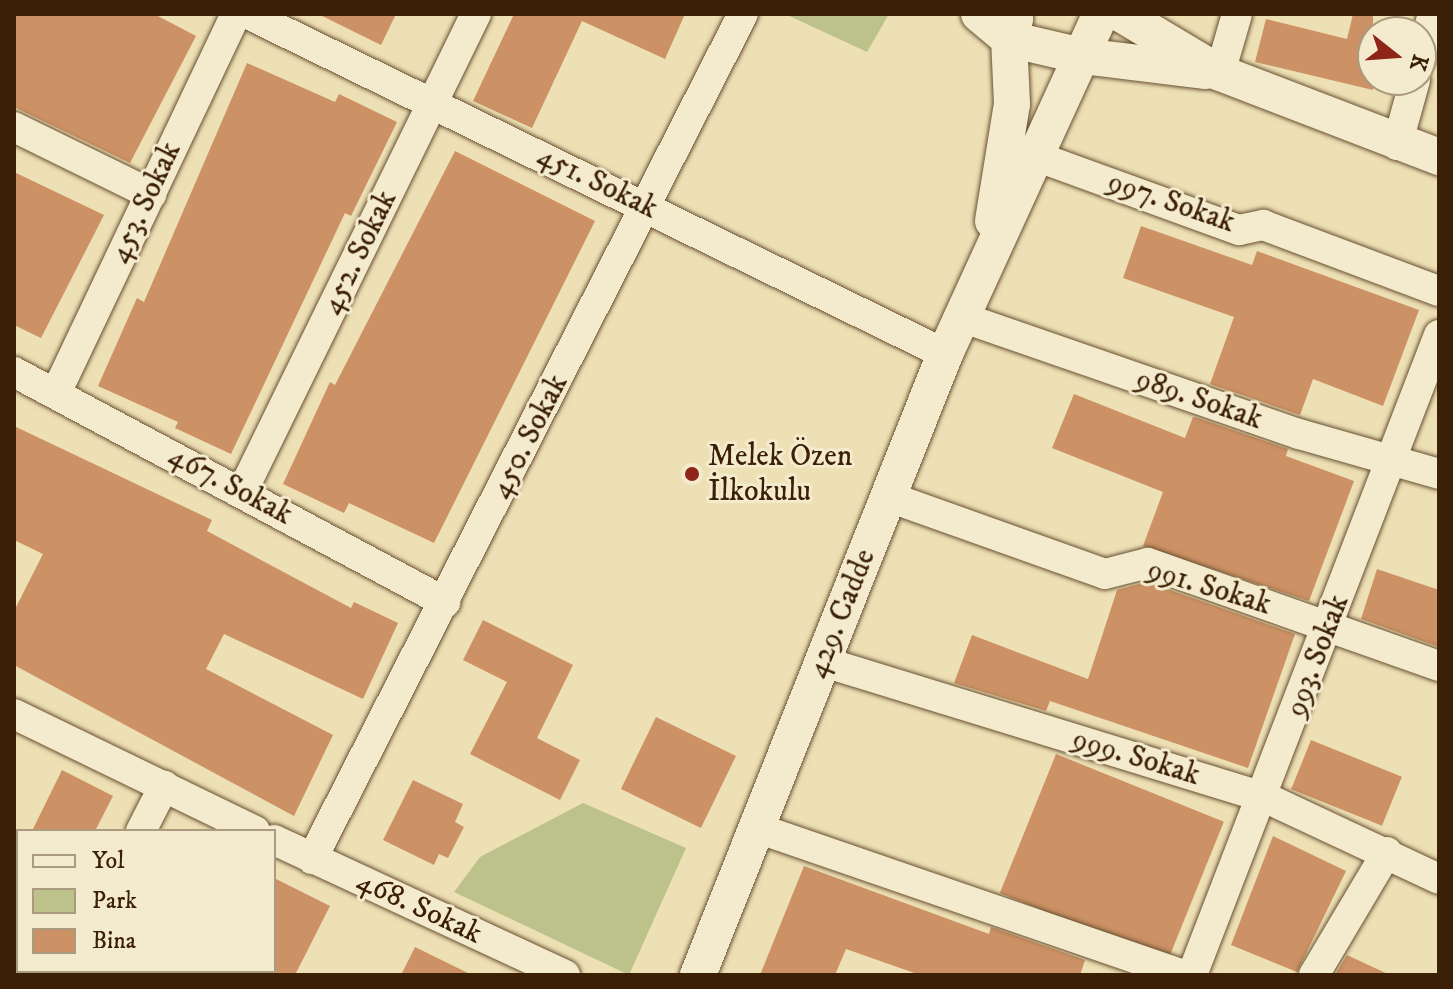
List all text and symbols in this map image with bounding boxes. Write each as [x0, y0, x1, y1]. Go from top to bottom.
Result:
north arrow [1357, 16, 1437, 96]
text: K [1403, 51, 1434, 74]
street label: 453. Sokak [102, 137, 190, 269]
street label: 451. Sokak [531, 138, 663, 228]
street label: 997. Sokak [1103, 165, 1239, 241]
street label: 452. Sokak [315, 185, 405, 321]
street label: 989. Sokak [1131, 362, 1267, 438]
street label: 450. Sokak [483, 369, 577, 505]
street label: 467. Sokak [162, 438, 298, 534]
place label: Melek Özen İlkokulu [708, 439, 852, 510]
marker: Melek Özen İlkokulu [683, 465, 701, 483]
street label: 429. Cadde [800, 544, 884, 684]
street label: 991. Sokak [1143, 552, 1275, 624]
street label: 993. Sokak [1278, 590, 1358, 722]
street label: 999. Sokak [1068, 722, 1204, 794]
legend [16, 829, 276, 973]
text: Yol [92, 846, 124, 876]
street label: 468. Sokak [351, 863, 487, 953]
text: Park [92, 886, 137, 916]
text: Bina [92, 926, 136, 956]

